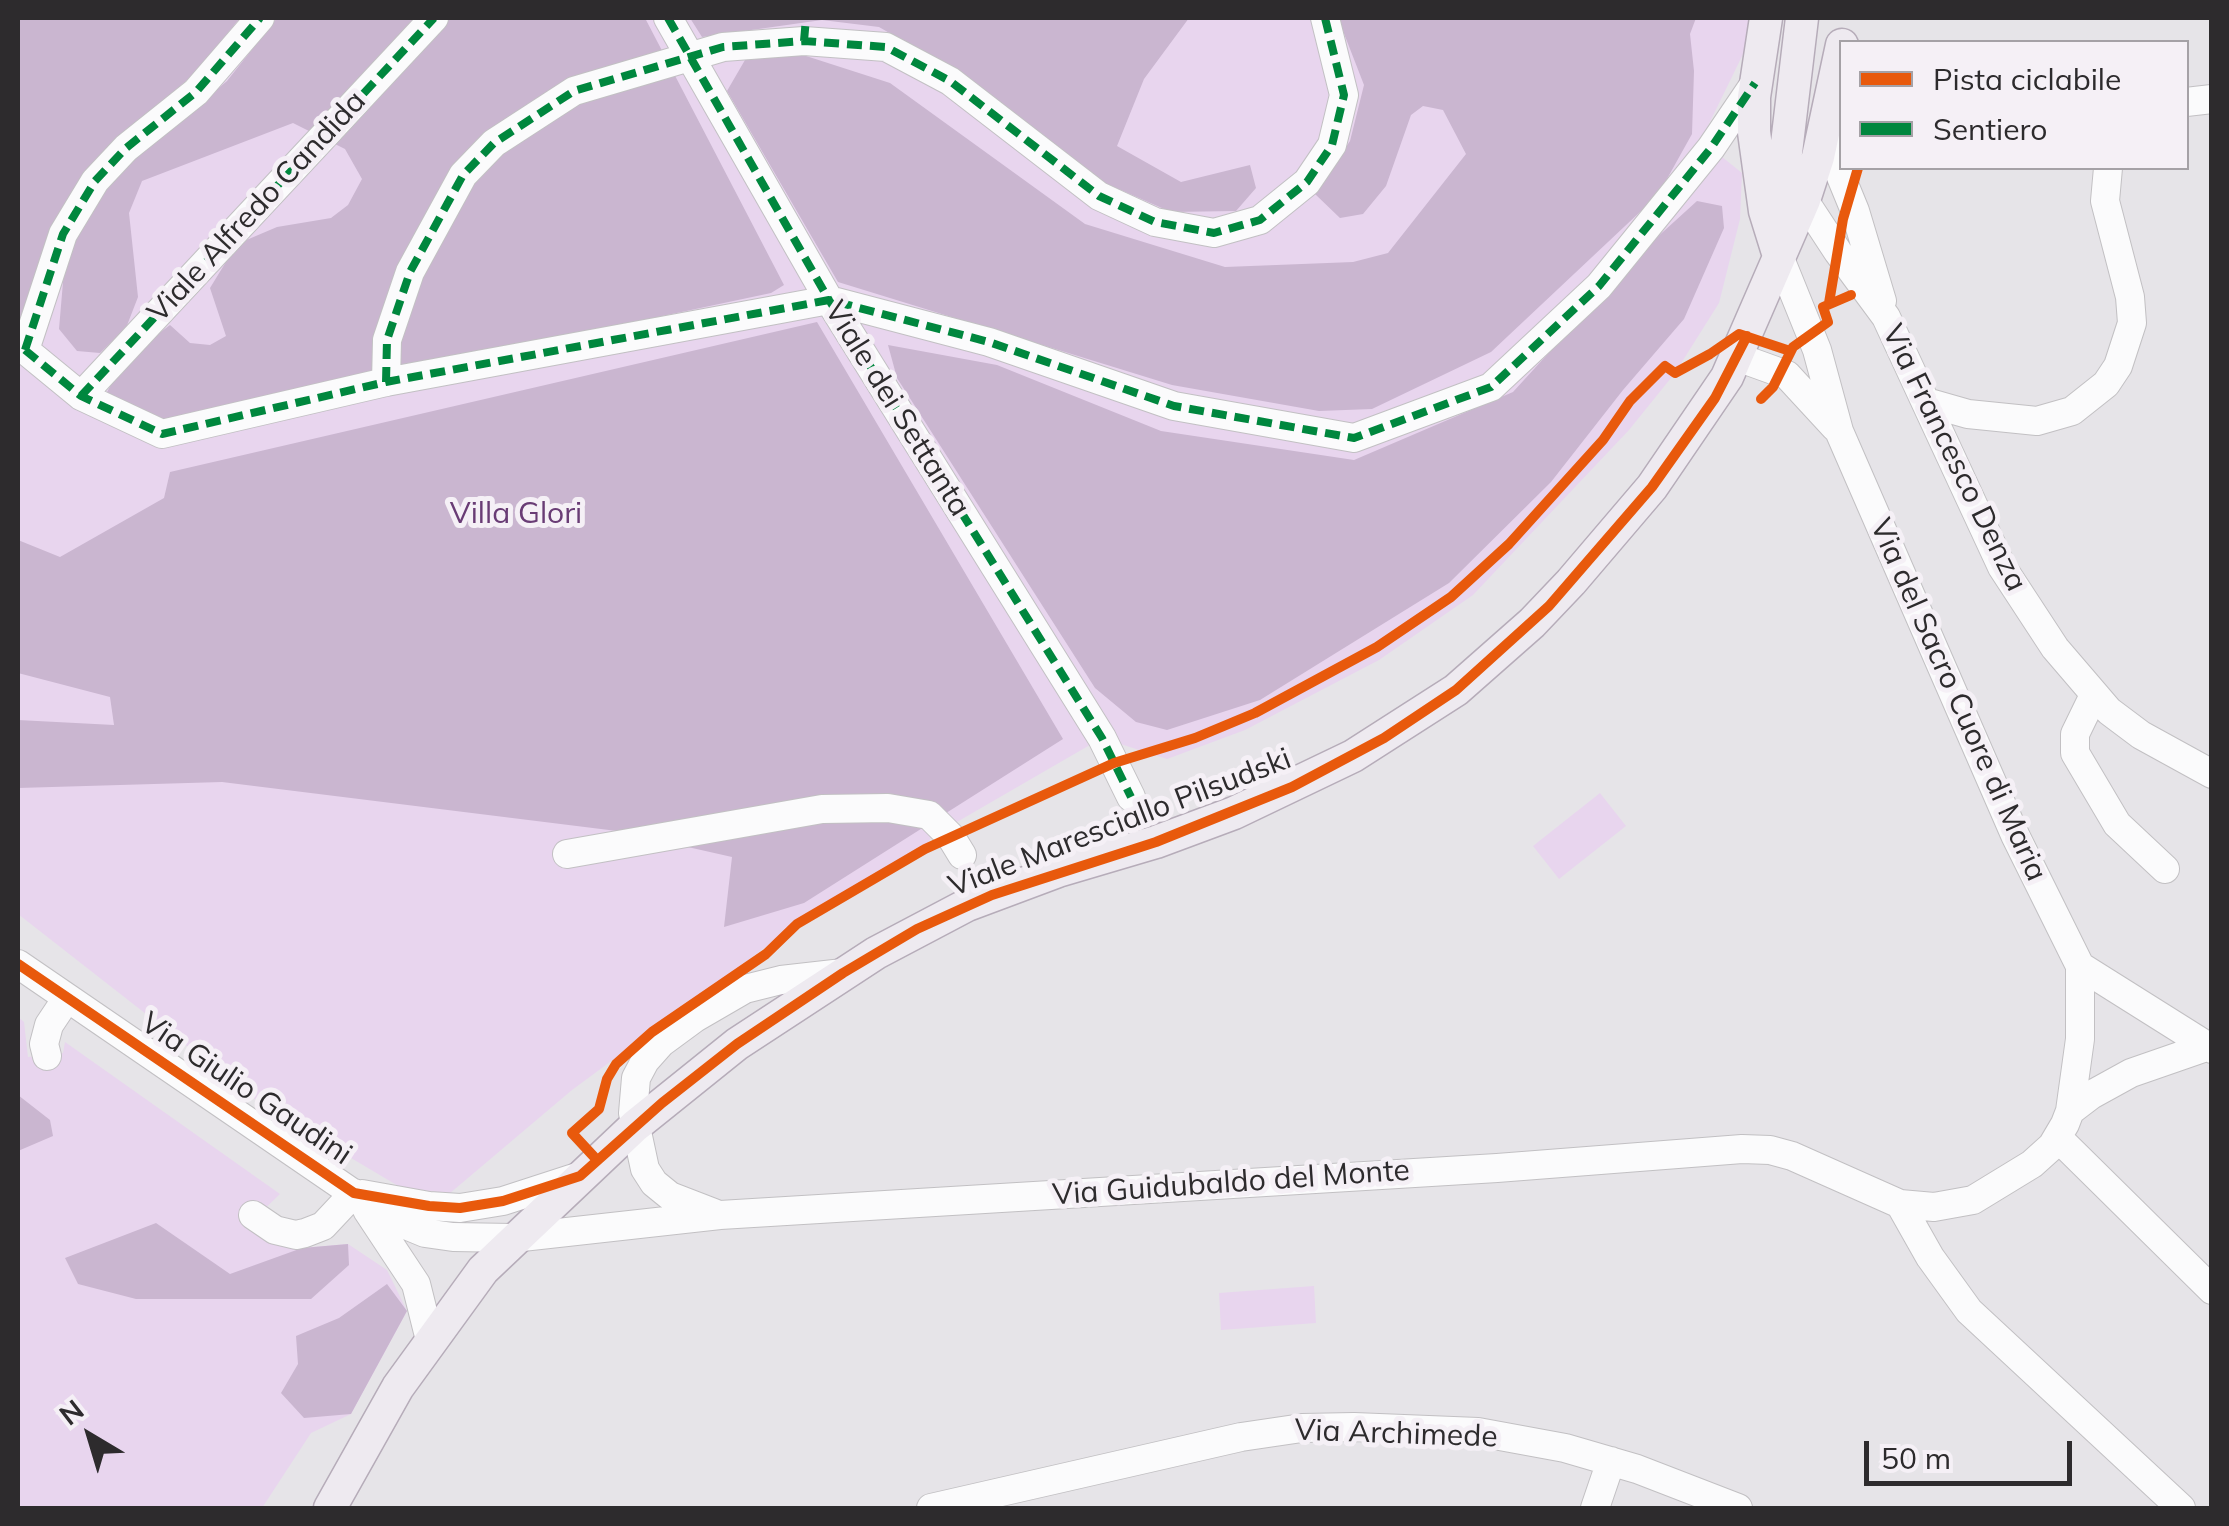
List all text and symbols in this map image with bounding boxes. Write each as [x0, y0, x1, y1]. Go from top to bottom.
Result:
legend [1839, 40, 2189, 170]
text: Pista ciclabile [1933, 60, 2121, 98]
street label: Viale Alfredo Candida [140, 84, 374, 330]
text: Sentiero [1933, 110, 2047, 148]
street label: Viale dei Settanta [816, 295, 978, 523]
street label: Via Francesco Denza [1874, 319, 2034, 597]
park label: Villa Glori [450, 496, 582, 532]
street label: Via del Sacro Cuore di Maria [1862, 513, 2054, 887]
street label: Viale Maresciallo Pilsudski [944, 741, 1296, 905]
street label: Via Giulio Gaudini [134, 1005, 358, 1173]
street label: Via Guidubaldo del Monte [1051, 1153, 1411, 1213]
north arrow [40, 1386, 140, 1486]
text: N [52, 1392, 90, 1432]
street label: Via Archimede [1294, 1412, 1498, 1456]
scale bar [1869, 1421, 2076, 1483]
text: 50 m [1881, 1439, 1951, 1477]

